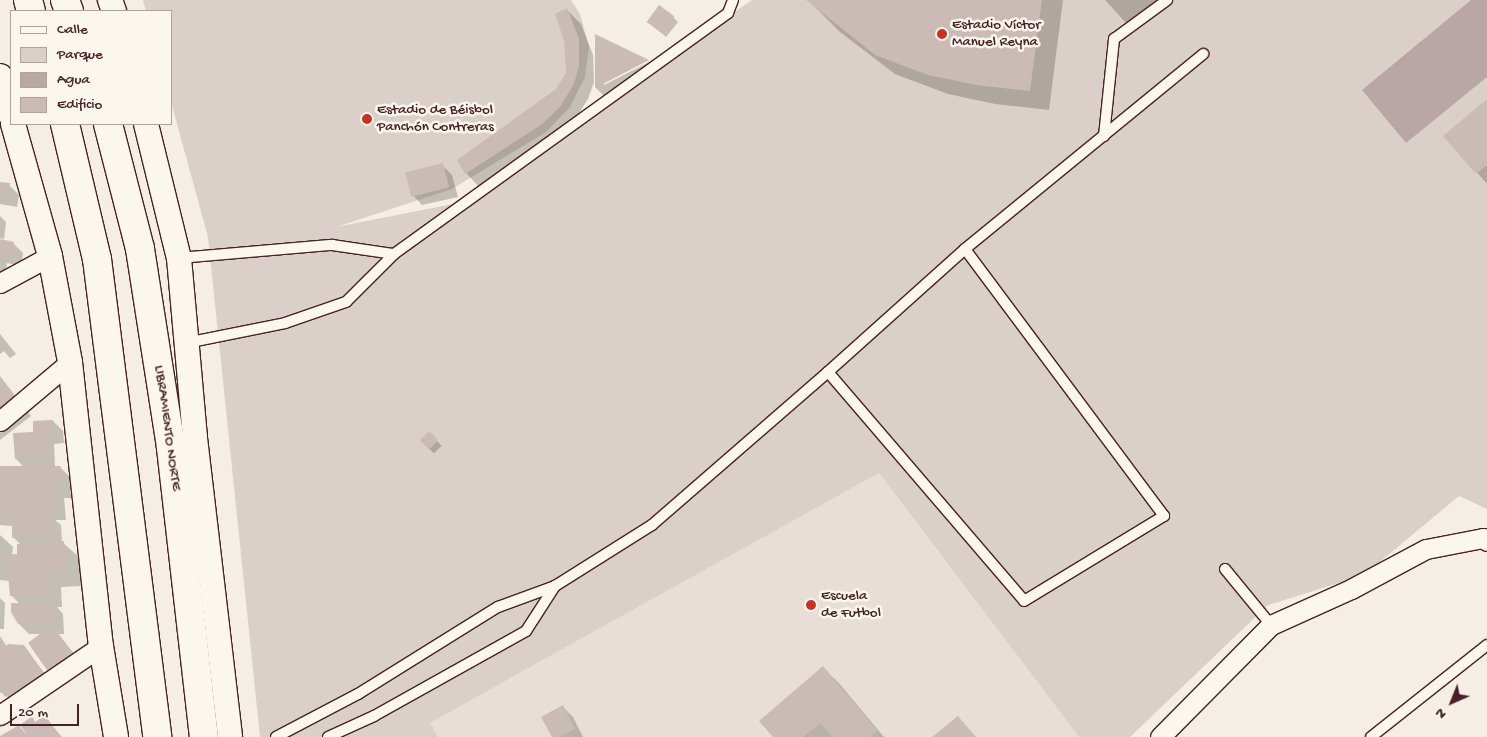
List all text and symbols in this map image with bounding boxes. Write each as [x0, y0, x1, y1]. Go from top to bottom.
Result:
legend [10, 10, 172, 125]
place label: Estadio Víctor Manuel Reyna [952, 16, 1041, 51]
text: Calle [57, 21, 88, 39]
marker: Estadio Víctor Manuel Reyna [936, 28, 948, 40]
text: Parque [57, 46, 103, 64]
text: Agua [57, 71, 90, 89]
text: Edificio [57, 96, 102, 114]
place label: Estadio de Béisbol Panchón Contreras [377, 101, 494, 136]
marker: Estadio de Béisbol Panchón Contreras [361, 113, 373, 125]
street label: LIBRAMIENTO NORTE [149, 364, 185, 492]
place label: Escuela de Futbol [821, 587, 881, 622]
marker: Escuela de Futbol [805, 599, 817, 611]
north arrow [1427, 677, 1477, 727]
scale bar [12, 694, 81, 726]
text: 20 m [18, 704, 48, 722]
text: N [1432, 704, 1450, 722]

